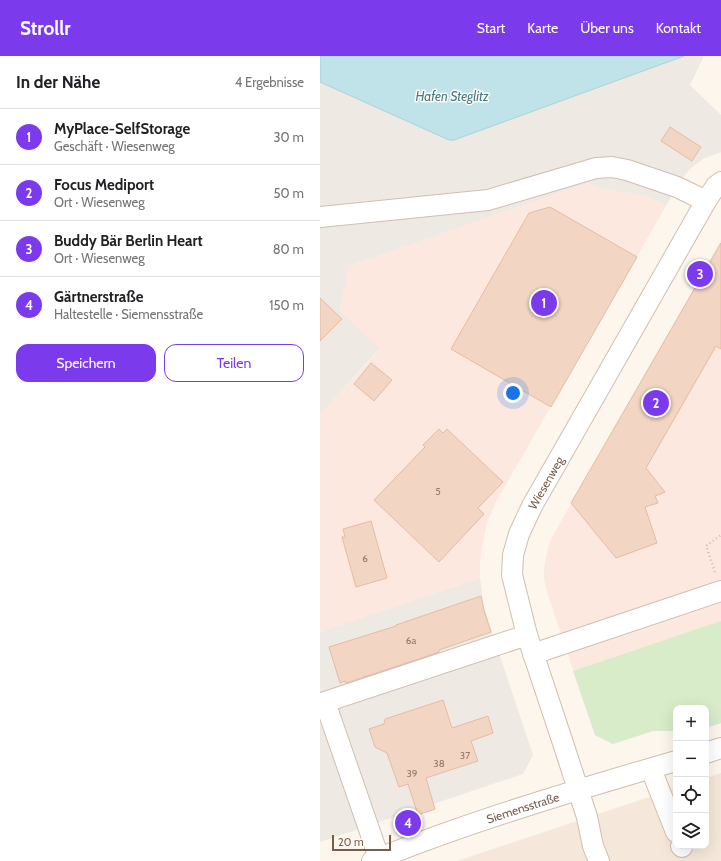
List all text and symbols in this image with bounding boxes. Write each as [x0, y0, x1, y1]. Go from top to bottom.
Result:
text: Strollr [20, 17, 71, 40]
text: Start [477, 19, 505, 37]
text: Karte [527, 19, 558, 37]
text: Über uns [580, 19, 634, 37]
text: Kontakt [656, 19, 701, 37]
text: In der Nähe [16, 72, 100, 92]
text: 4 Ergebnisse [235, 74, 304, 90]
water label: Hafen Steglitz [415, 88, 489, 104]
text: MyPlace-SelfStorage [54, 120, 190, 138]
text: 1 [27, 129, 31, 145]
text: 30 m [274, 129, 304, 145]
text: Geschäft · Wiesenweg [54, 138, 175, 154]
text: Focus Mediport [54, 176, 154, 194]
text: 2 [26, 185, 32, 201]
text: 50 m [274, 185, 304, 201]
text: Ort · Wiesenweg [54, 194, 145, 210]
text: Buddy Bär Berlin Heart [54, 232, 203, 250]
text: 3 [25, 241, 33, 257]
text: 80 m [273, 241, 304, 257]
text: Ort · Wiesenweg [54, 250, 145, 266]
pin: 3 [687, 259, 713, 289]
text: Gärtnerstraße [54, 288, 143, 306]
pin: 1 [531, 288, 557, 318]
text: 4 [25, 297, 33, 313]
text: 150 m [269, 297, 304, 313]
text: Haltestelle · Siemensstraße [54, 306, 203, 322]
button: Speichern [16, 344, 156, 382]
button: Teilen [164, 344, 304, 382]
your location [503, 383, 523, 403]
pin: 2 [643, 388, 669, 418]
street label: Wiesenweg [524, 453, 567, 512]
house number: 5 [435, 485, 441, 498]
house number: 6 [362, 552, 368, 565]
house number: 6a [406, 634, 416, 647]
map controls [673, 705, 709, 849]
button: + [673, 705, 709, 741]
button: − [673, 741, 709, 777]
house number: 37 [460, 749, 470, 762]
house number: 38 [433, 757, 445, 770]
house number: 39 [406, 767, 418, 780]
button: locate [673, 777, 709, 813]
street label: Siemensstraße [484, 789, 561, 826]
pin: 4 [395, 808, 421, 838]
button: layers [673, 813, 709, 849]
scale bar [332, 833, 391, 852]
text: 20 m [338, 835, 364, 849]

